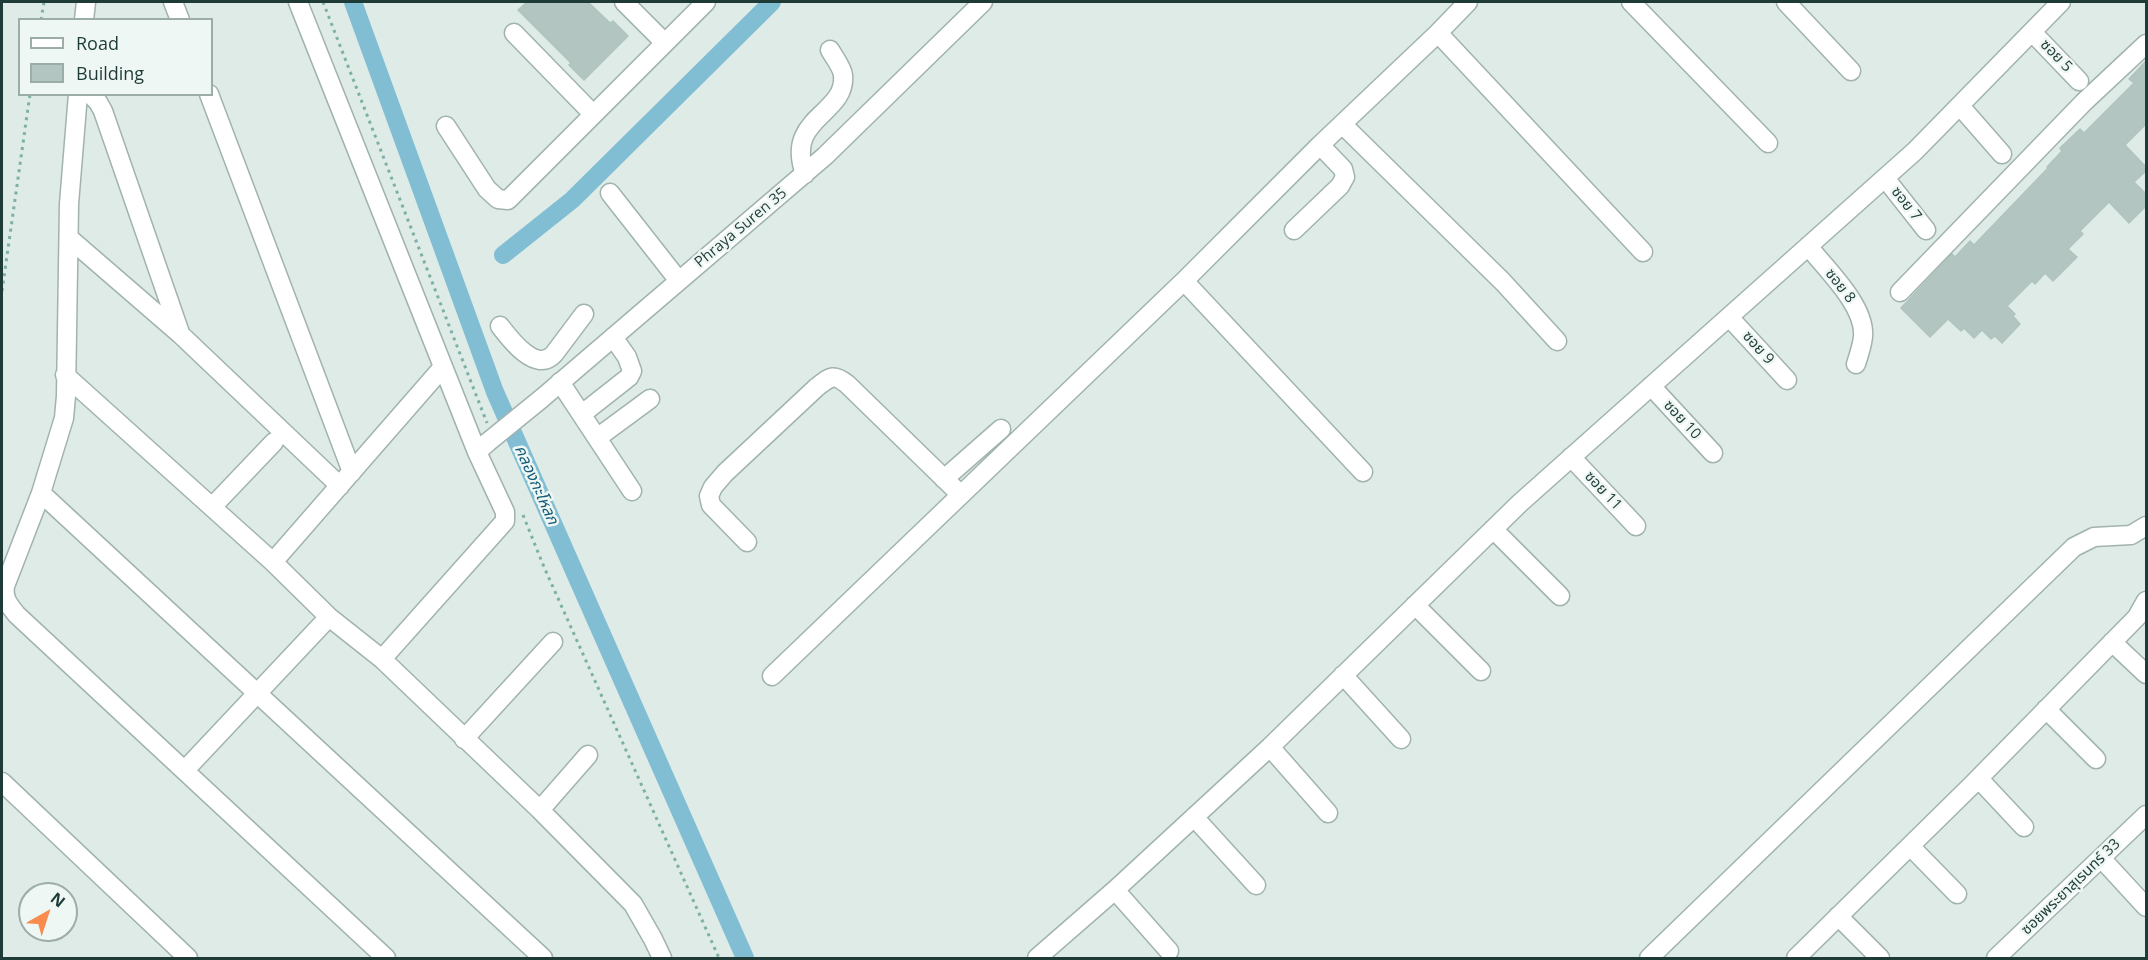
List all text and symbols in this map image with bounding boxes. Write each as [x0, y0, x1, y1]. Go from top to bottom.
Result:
legend [18, 18, 213, 96]
text: Road [76, 31, 119, 55]
street label: ซอย 5 [2036, 36, 2076, 76]
text: Building [76, 61, 144, 85]
street label: ซอย 7 [1887, 183, 1925, 225]
street label: Phraya Suren 35 [691, 184, 791, 272]
street label: ซอย 8 [1821, 265, 1859, 307]
street label: ซอย 9 [1738, 328, 1778, 368]
street label: ซอย 10 [1659, 397, 1705, 443]
water label: คลองกะโหลก [510, 442, 562, 528]
street label: ซอย 11 [1580, 468, 1626, 514]
street label: ซอยพระยาสุเรนทร์ 33 [2018, 835, 2124, 939]
north arrow [18, 882, 78, 942]
text: N [46, 887, 70, 912]

